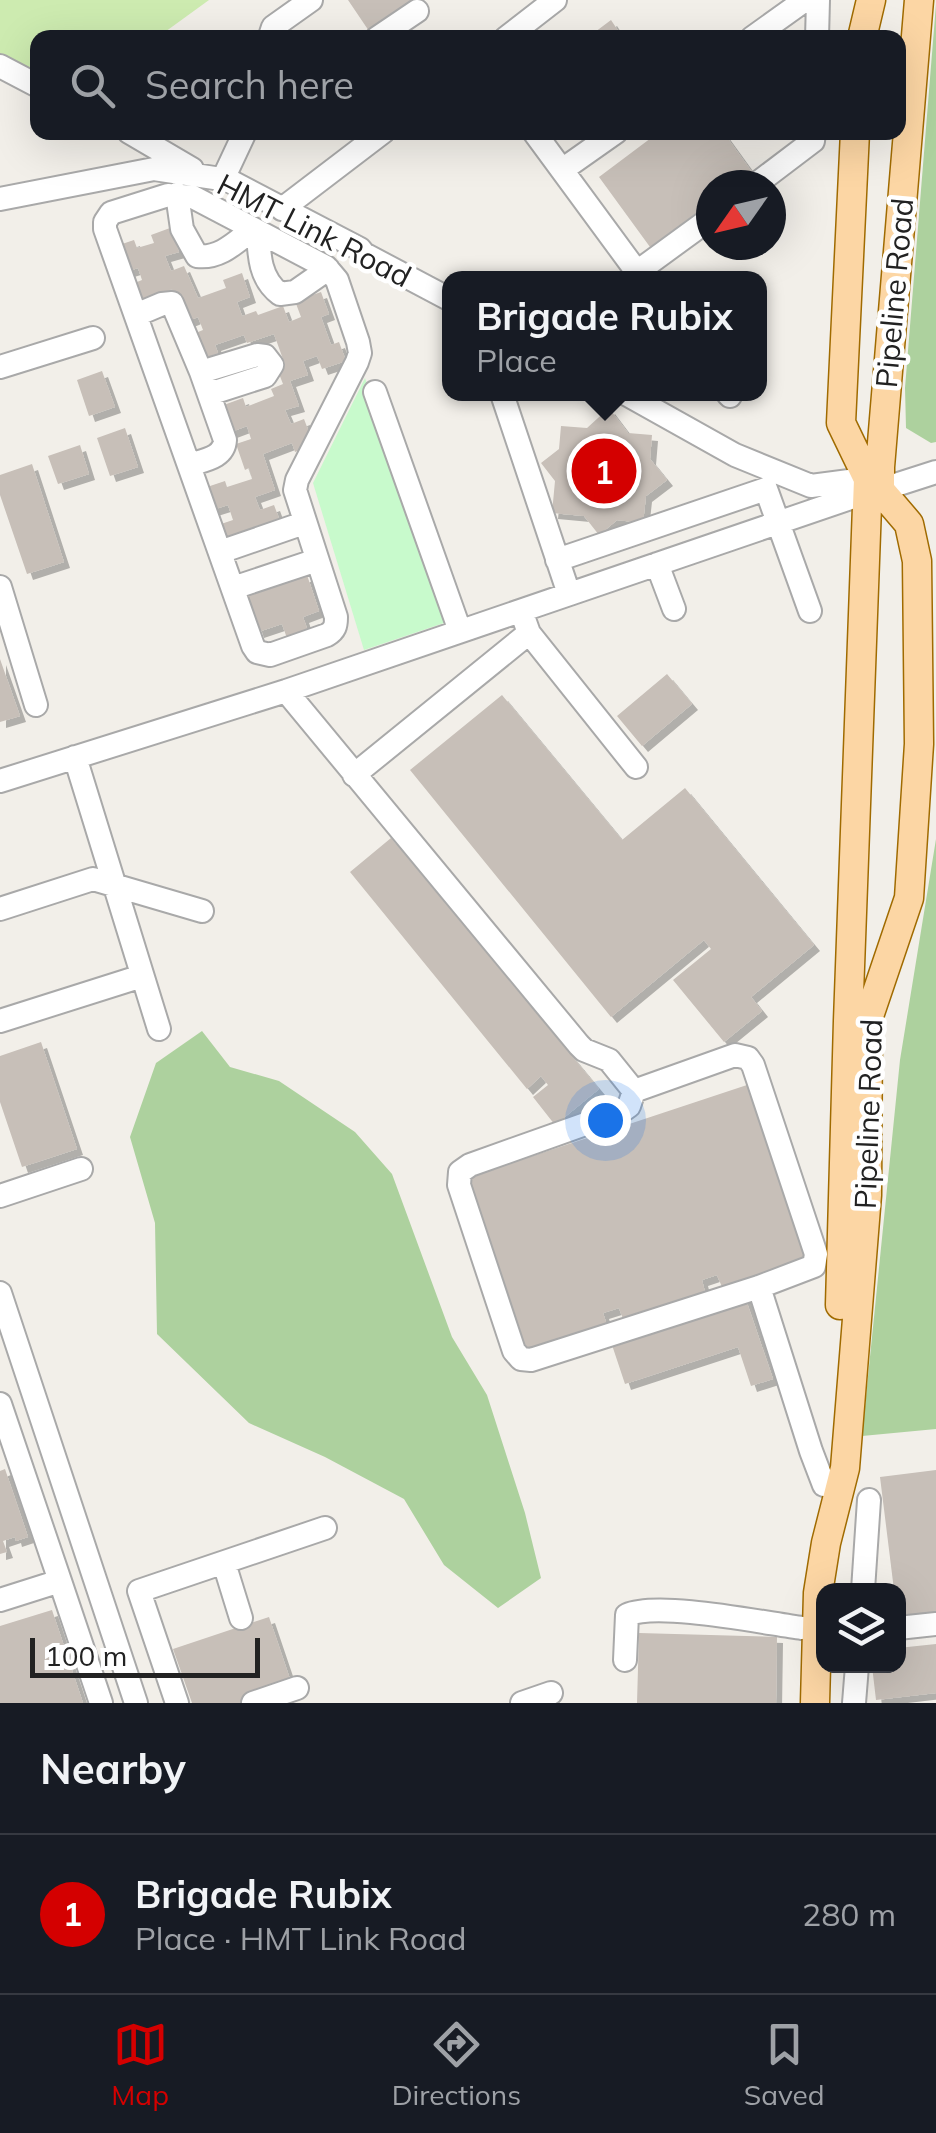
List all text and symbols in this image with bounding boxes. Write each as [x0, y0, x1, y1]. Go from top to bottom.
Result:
search box [30, 30, 906, 140]
icon: search [65, 58, 120, 113]
text: Search here [145, 61, 354, 109]
street label: HMT Link Road [211, 165, 418, 295]
north arrow [696, 170, 786, 260]
street label: Pipeline Road [867, 196, 921, 389]
popup [442, 271, 767, 401]
text: Brigade Rubix [476, 292, 733, 340]
text: Place [476, 340, 557, 380]
pin: 1 [572, 434, 636, 508]
street label: Pipeline Road [846, 1018, 890, 1210]
your location [580, 1095, 631, 1146]
map controls [816, 1583, 906, 1673]
button: layers [816, 1583, 906, 1673]
scale bar [30, 1633, 260, 1678]
text: 100 m [45, 1638, 127, 1673]
text: Nearby [40, 1742, 186, 1795]
text: Brigade Rubix [135, 1870, 392, 1918]
text: 1 [63, 1894, 82, 1934]
text: 280 m [802, 1894, 896, 1934]
text: Place · HMT Link Road [135, 1918, 466, 1958]
tab: Map [111, 2017, 169, 2112]
tab: Directions [392, 2017, 521, 2112]
tab: Saved [744, 2017, 825, 2112]

